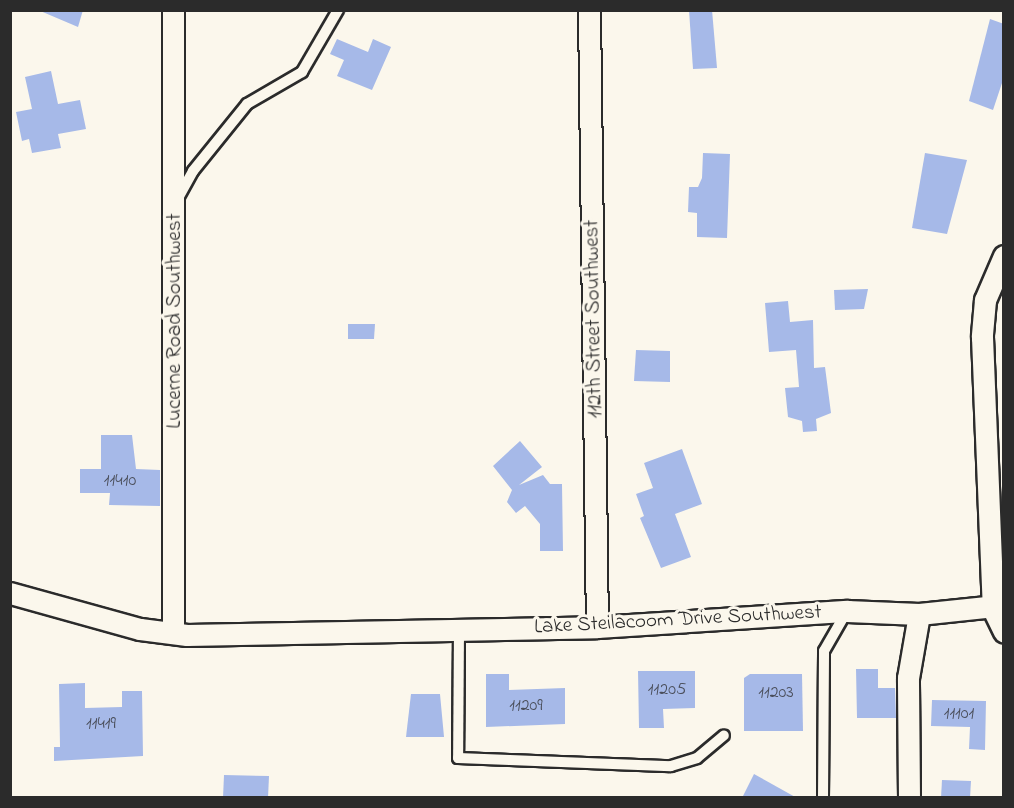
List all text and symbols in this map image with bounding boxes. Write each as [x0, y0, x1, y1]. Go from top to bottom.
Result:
street label: Lucerne Road Southwest [162, 213, 188, 429]
street label: 112th Street Southwest [580, 220, 608, 418]
house number: 11410 [104, 470, 136, 492]
street label: Lake Steilacoom Drive Southwest [534, 600, 822, 640]
house number: 11205 [648, 679, 686, 701]
house number: 11203 [758, 682, 794, 704]
house number: 11209 [509, 695, 543, 717]
house number: 11101 [944, 703, 974, 725]
house number: 11419 [86, 713, 116, 735]

